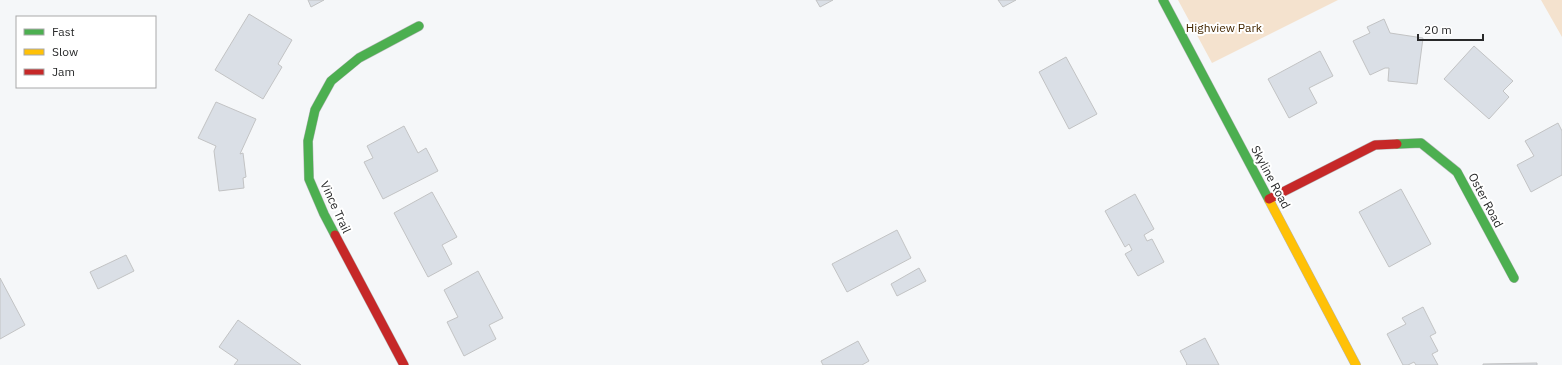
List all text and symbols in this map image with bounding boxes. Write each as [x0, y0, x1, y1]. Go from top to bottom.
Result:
legend [16, 16, 156, 88]
scale bar [1418, 16, 1483, 42]
park label: Highview Park [1186, 20, 1263, 35]
text: 20 m [1424, 22, 1452, 37]
text: Fast [52, 24, 75, 39]
text: Slow [52, 44, 78, 59]
text: Jam [52, 64, 75, 79]
street label: Skyline Road [1248, 143, 1294, 211]
street label: Oster Road [1465, 170, 1507, 230]
street label: Vince Trail [317, 179, 355, 235]

